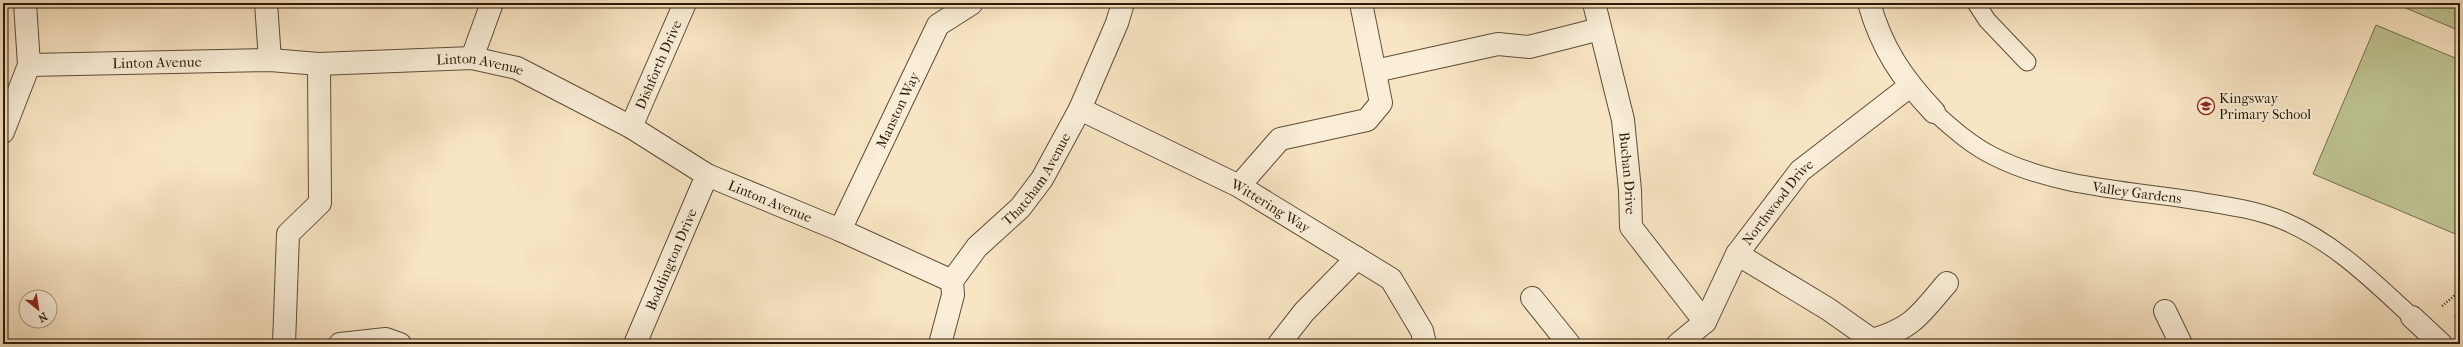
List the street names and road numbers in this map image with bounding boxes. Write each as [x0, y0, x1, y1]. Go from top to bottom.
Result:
street label: Dishforth Drive [631, 17, 685, 112]
street label: Linton Avenue [436, 49, 527, 79]
street label: Linton Avenue [112, 53, 202, 72]
street label: Manston Way [872, 69, 923, 151]
street label: Thatcham Avenue [998, 130, 1074, 229]
street label: Buchan Drive [1616, 131, 1639, 215]
street label: Northwood Drive [1738, 155, 1817, 248]
street label: Wittering Way [1228, 175, 1314, 236]
street label: Linton Avenue [726, 176, 815, 226]
street label: Valley Gardens [2090, 178, 2183, 207]
street label: Boddington Drive [642, 206, 700, 313]

